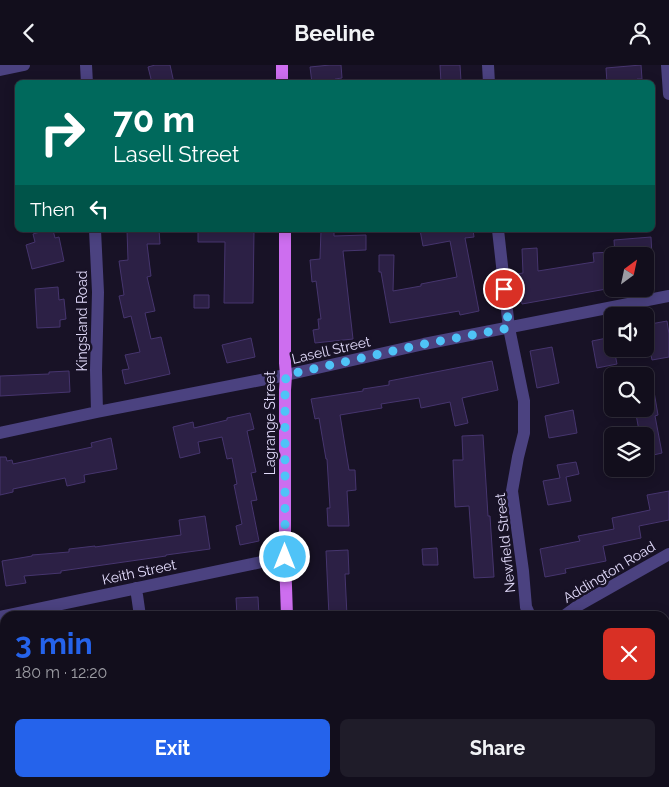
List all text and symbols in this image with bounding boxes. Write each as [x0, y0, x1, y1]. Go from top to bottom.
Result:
icon: back [15, 19, 43, 47]
icon: person [626, 19, 654, 47]
text: Beeline [294, 20, 375, 46]
text: 70 m [113, 99, 195, 140]
icon: right [30, 100, 95, 165]
text: Lasell Street [113, 141, 239, 167]
icon: left [85, 195, 113, 223]
text: Then [30, 198, 75, 220]
north arrow [604, 247, 654, 297]
map controls [604, 247, 654, 477]
pin [483, 268, 525, 310]
street label: Kingsland Road [74, 270, 90, 372]
icon: arrive [490, 275, 518, 303]
button: sound [604, 307, 654, 357]
street label: Lasell Street [290, 333, 372, 367]
button: search [604, 367, 654, 417]
street label: Lagrange Street [262, 371, 278, 475]
button: layers [604, 427, 654, 477]
street label: Newfield Street [492, 492, 518, 594]
position arrow [258, 530, 310, 582]
street label: Addington Road [560, 538, 658, 606]
street label: Keith Street [101, 556, 178, 588]
text: 3 min [15, 626, 93, 661]
button: close [603, 628, 655, 680]
text: 180 m · 12:20 [15, 663, 107, 682]
button: Exit [15, 719, 330, 777]
button: Share [340, 719, 655, 777]

